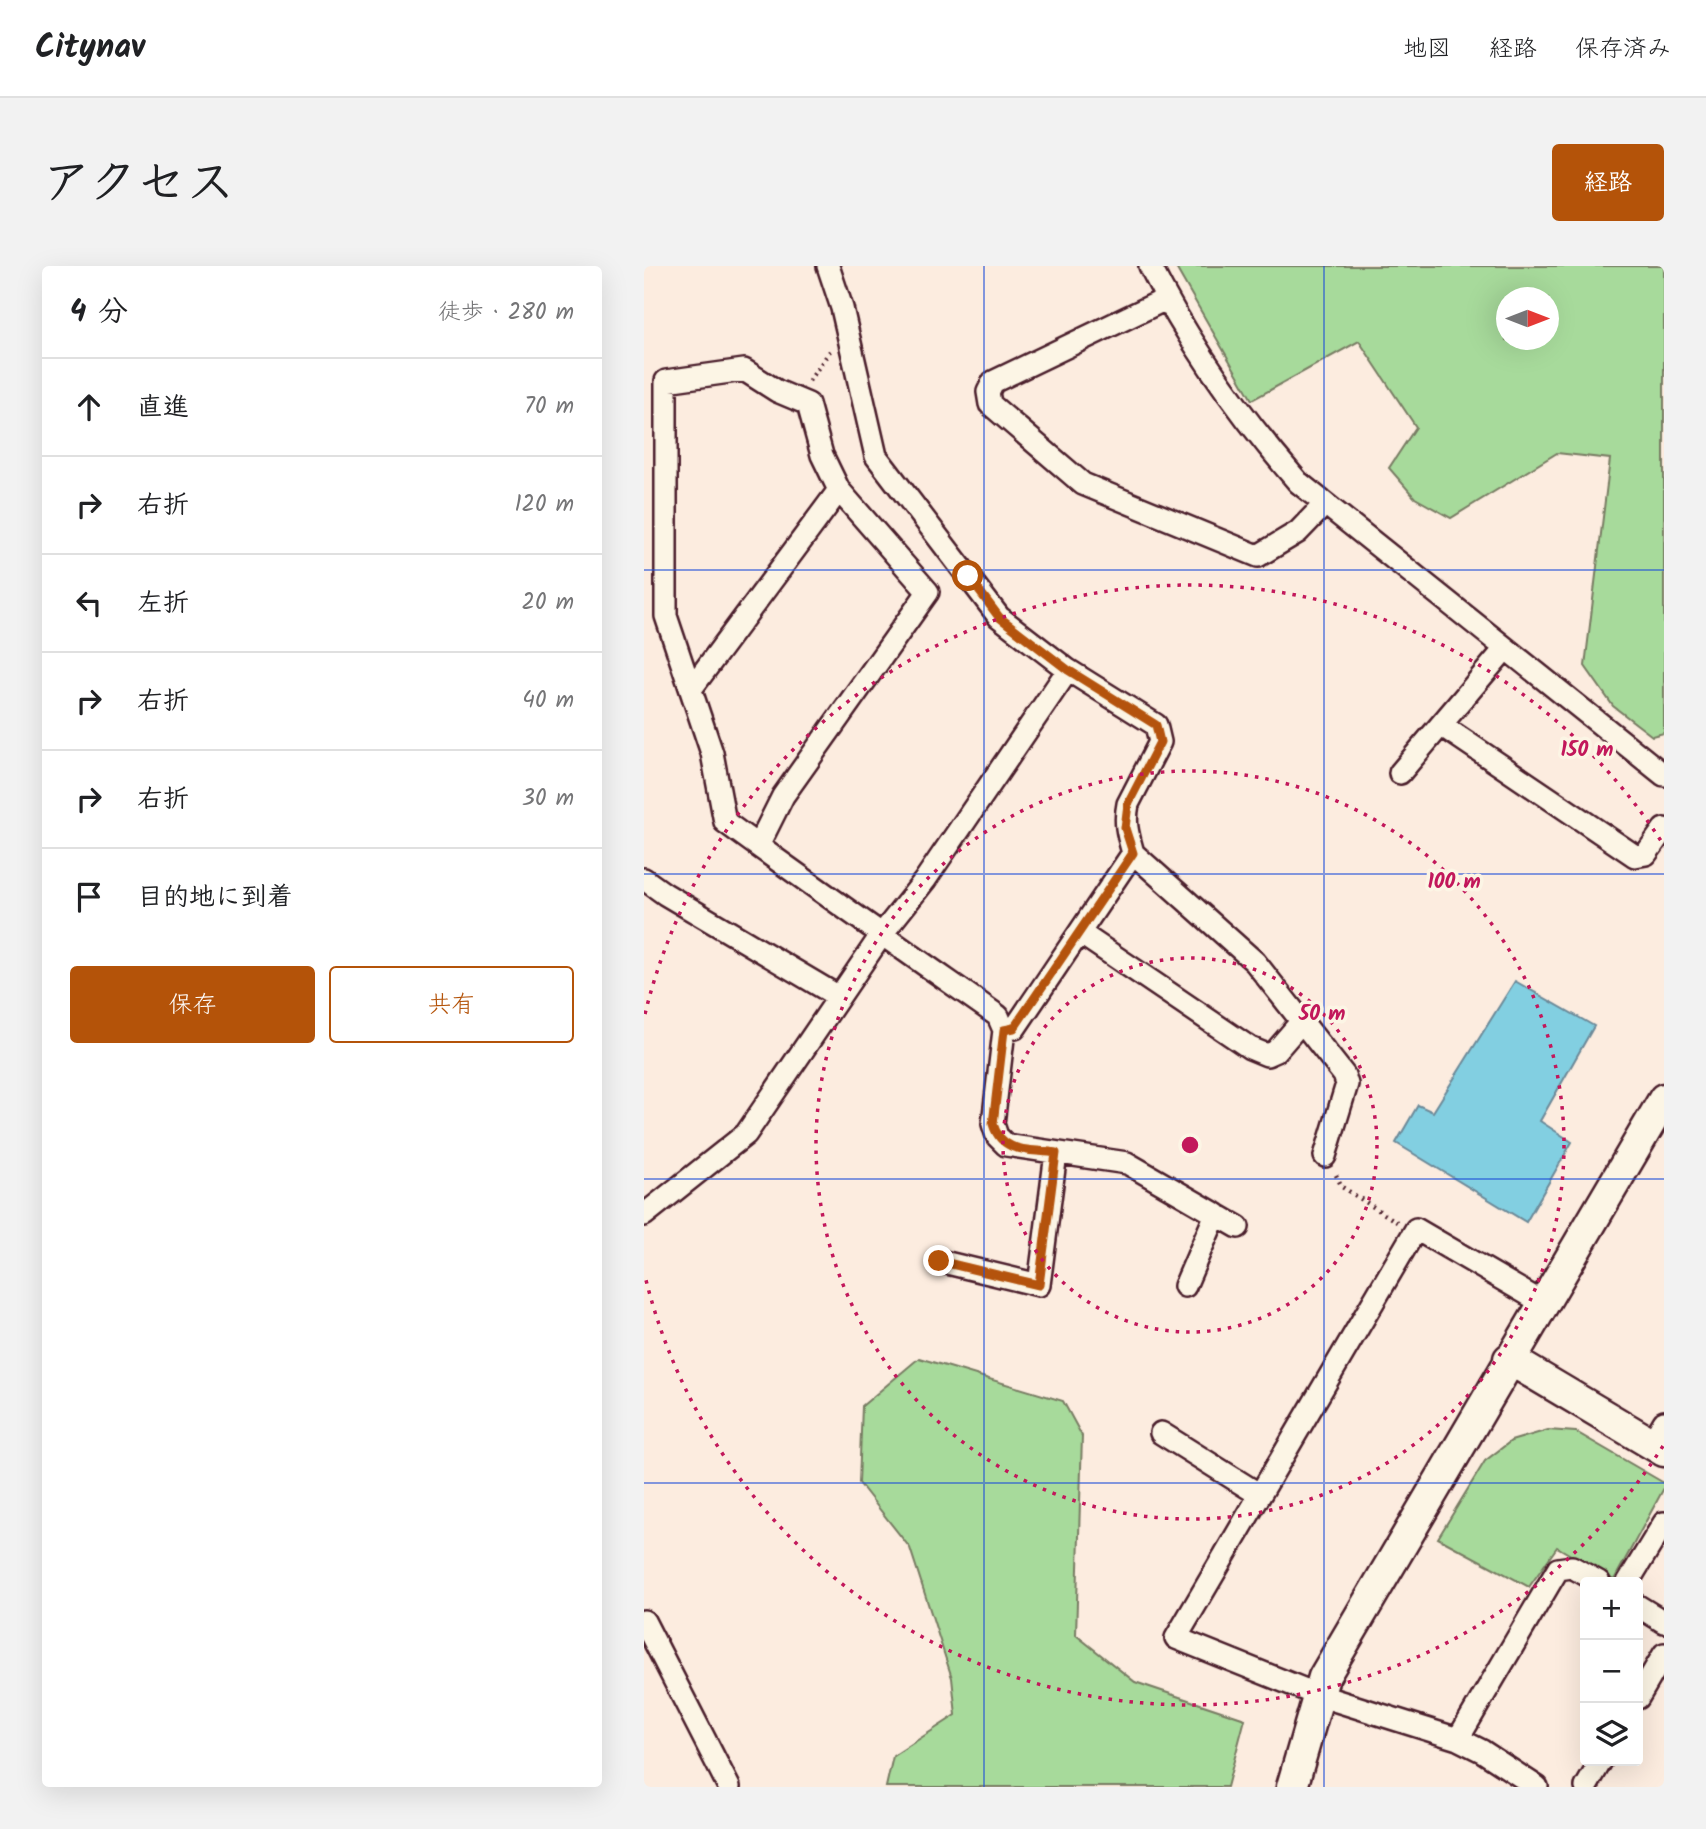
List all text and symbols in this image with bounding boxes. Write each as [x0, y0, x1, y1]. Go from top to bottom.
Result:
text: Citynav [35, 22, 145, 75]
text: 地図 [1403, 30, 1451, 69]
text: 経路 [1489, 30, 1537, 69]
text: 保存済み [1575, 30, 1671, 69]
button: 経路 [1552, 144, 1664, 221]
text: アクセス [42, 146, 235, 224]
north arrow [1496, 287, 1559, 350]
text: 4 分 [70, 289, 128, 337]
text: 徒歩 · 280 m [438, 295, 574, 331]
text: 直進 [137, 387, 189, 429]
icon: ahead [70, 388, 108, 426]
text: 70 m [524, 389, 574, 425]
text: 右折 [137, 485, 189, 527]
icon: right [70, 486, 108, 524]
text: 120 m [514, 487, 574, 523]
route start [952, 560, 983, 591]
text: 左折 [137, 583, 189, 625]
icon: left [70, 584, 108, 622]
text: 20 m [522, 585, 574, 621]
text: 右折 [137, 681, 189, 723]
icon: right [70, 682, 108, 720]
text: 40 m [522, 683, 574, 719]
text: 150 m [1560, 734, 1614, 767]
text: 右折 [137, 779, 189, 821]
icon: right [70, 780, 108, 818]
text: 30 m [522, 781, 574, 817]
text: 100 m [1427, 866, 1481, 899]
text: 目的地に到着 [137, 877, 293, 919]
icon: arrive [70, 878, 108, 916]
button: 保存 [70, 966, 315, 1043]
button: 共有 [329, 966, 574, 1043]
text: 50 m [1298, 998, 1345, 1031]
centre of rings [1178, 1133, 1202, 1157]
route end [923, 1245, 954, 1276]
map controls [1580, 1577, 1643, 1766]
button: + [1580, 1577, 1643, 1640]
button: − [1580, 1640, 1643, 1703]
button: layers [1580, 1703, 1643, 1766]

